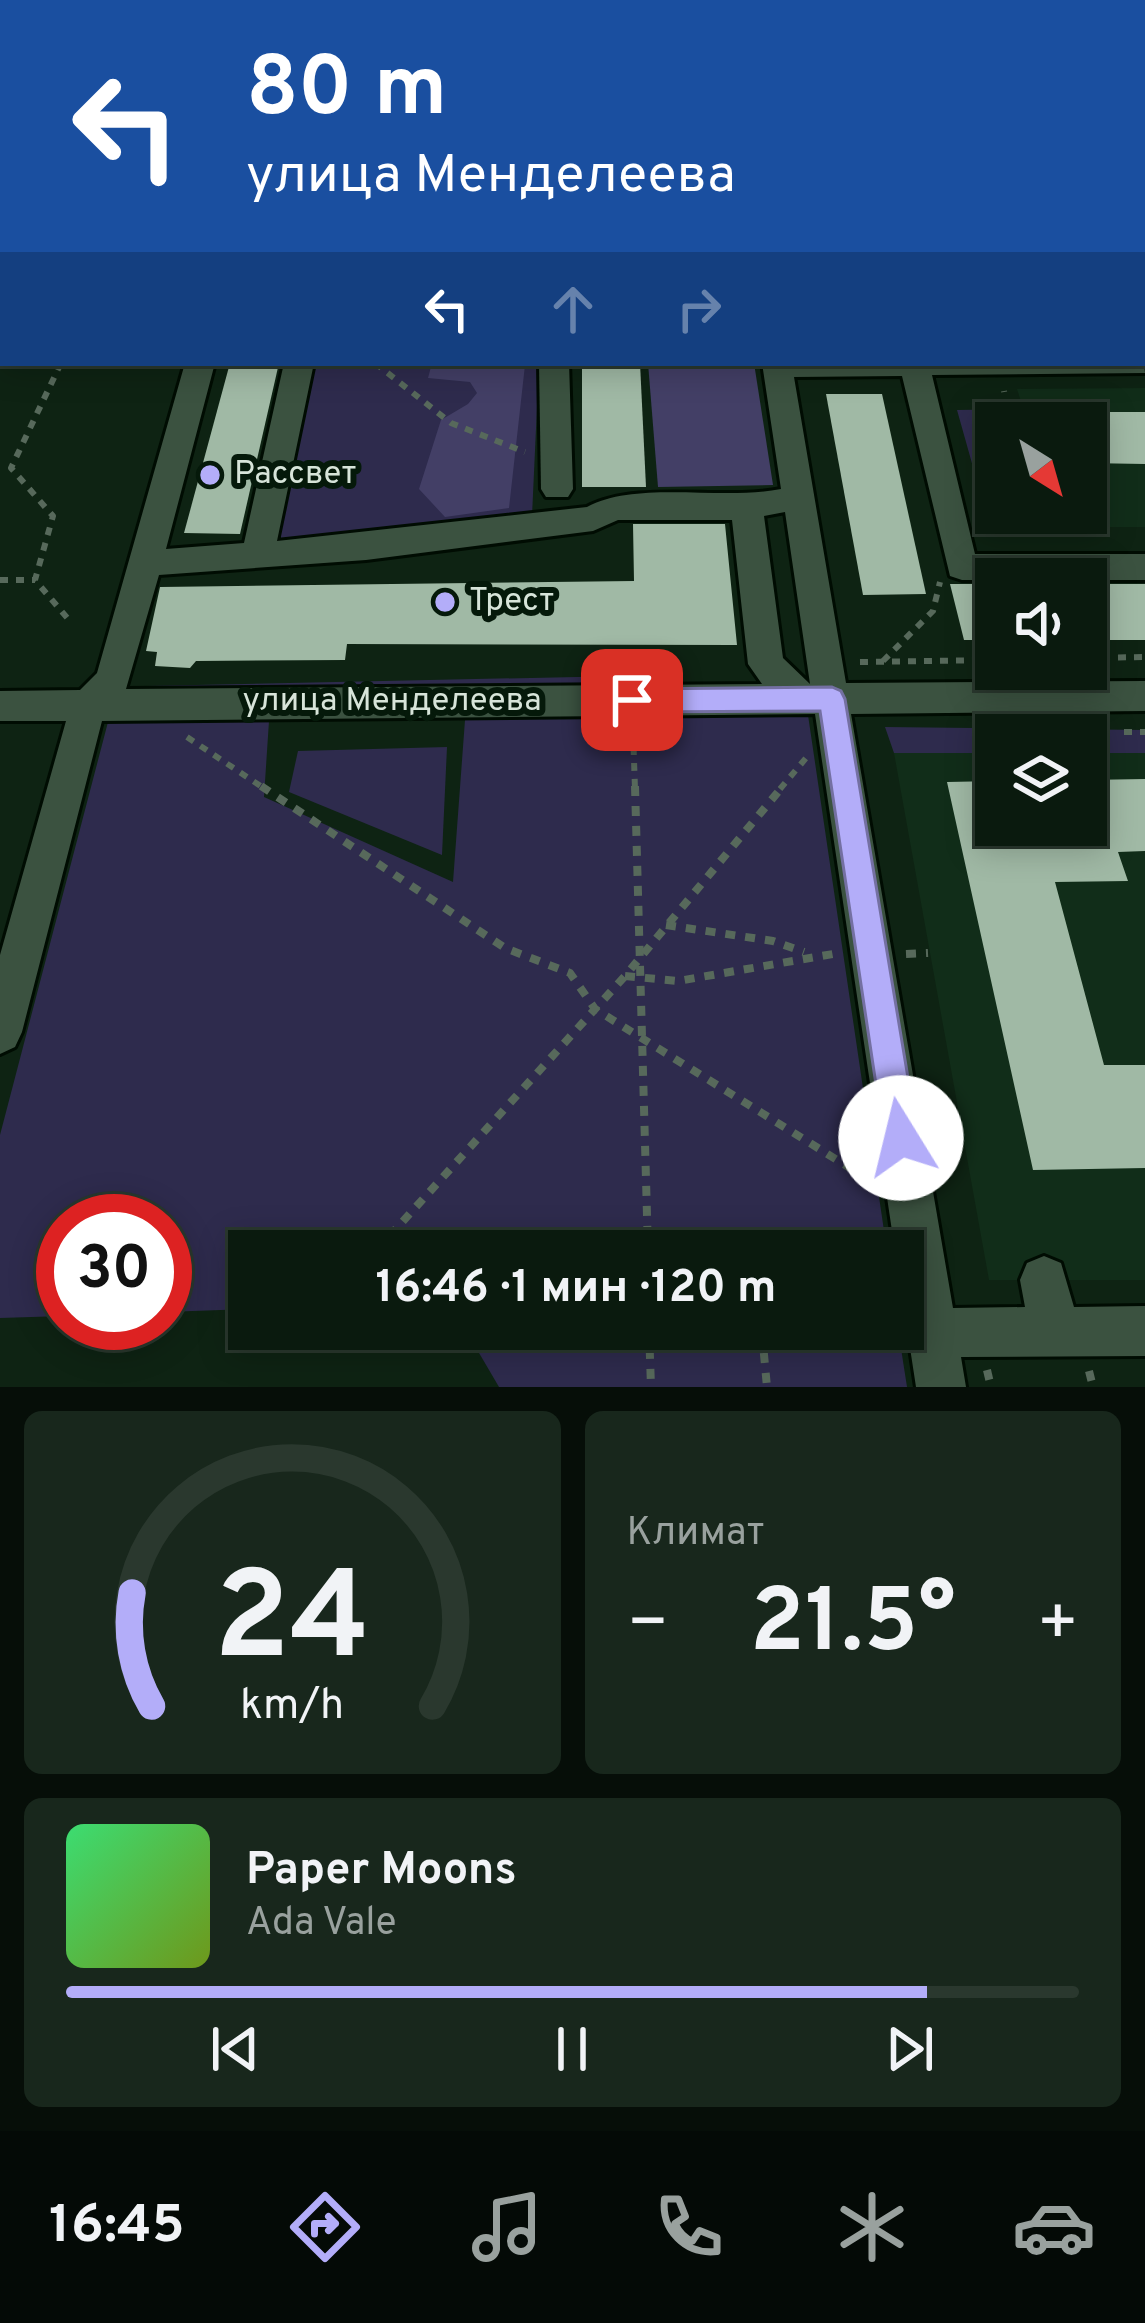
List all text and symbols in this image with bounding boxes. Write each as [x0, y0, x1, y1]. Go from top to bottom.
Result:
text: 80 m [246, 39, 447, 145]
icon: left [48, 48, 204, 204]
text: улица Менделеева [246, 143, 736, 212]
icon: left [414, 276, 480, 342]
icon: ahead [540, 276, 606, 342]
icon: right [666, 276, 732, 342]
north arrow [975, 402, 1107, 534]
map controls [975, 402, 1107, 846]
place label: Рассвет [234, 454, 356, 496]
marker: Рассвет [197, 462, 223, 488]
button: sound [975, 558, 1107, 690]
place label: Трест [469, 581, 554, 623]
marker: Трест [432, 589, 458, 615]
pin [581, 649, 683, 751]
icon: arrive [599, 667, 665, 733]
street label: улица Менделеева [242, 681, 542, 723]
button: layers [975, 714, 1107, 846]
position arrow [838, 1075, 964, 1201]
speed limit sign: 30 [36, 1194, 192, 1350]
text: 16:46 · 1 мин · 120 m [376, 1261, 776, 1318]
text: Климат [627, 1510, 764, 1559]
text: 24 [214, 1545, 371, 1703]
text: 21.5° [750, 1570, 956, 1683]
text: − [627, 1585, 669, 1668]
text: + [1036, 1585, 1079, 1668]
text: km/h [240, 1679, 344, 1733]
text: Paper Moons [246, 1843, 517, 1900]
text: Ada Vale [246, 1900, 397, 1949]
icon: previous [202, 2016, 268, 2082]
icon: pause [539, 2016, 605, 2082]
icon: next [877, 2016, 943, 2082]
icon: directions [283, 2185, 367, 2269]
icon: music [465, 2185, 549, 2269]
icon: phone [647, 2185, 731, 2269]
icon: climate [830, 2185, 914, 2269]
icon: car [1012, 2185, 1096, 2269]
text: 16:45 [49, 2193, 185, 2262]

